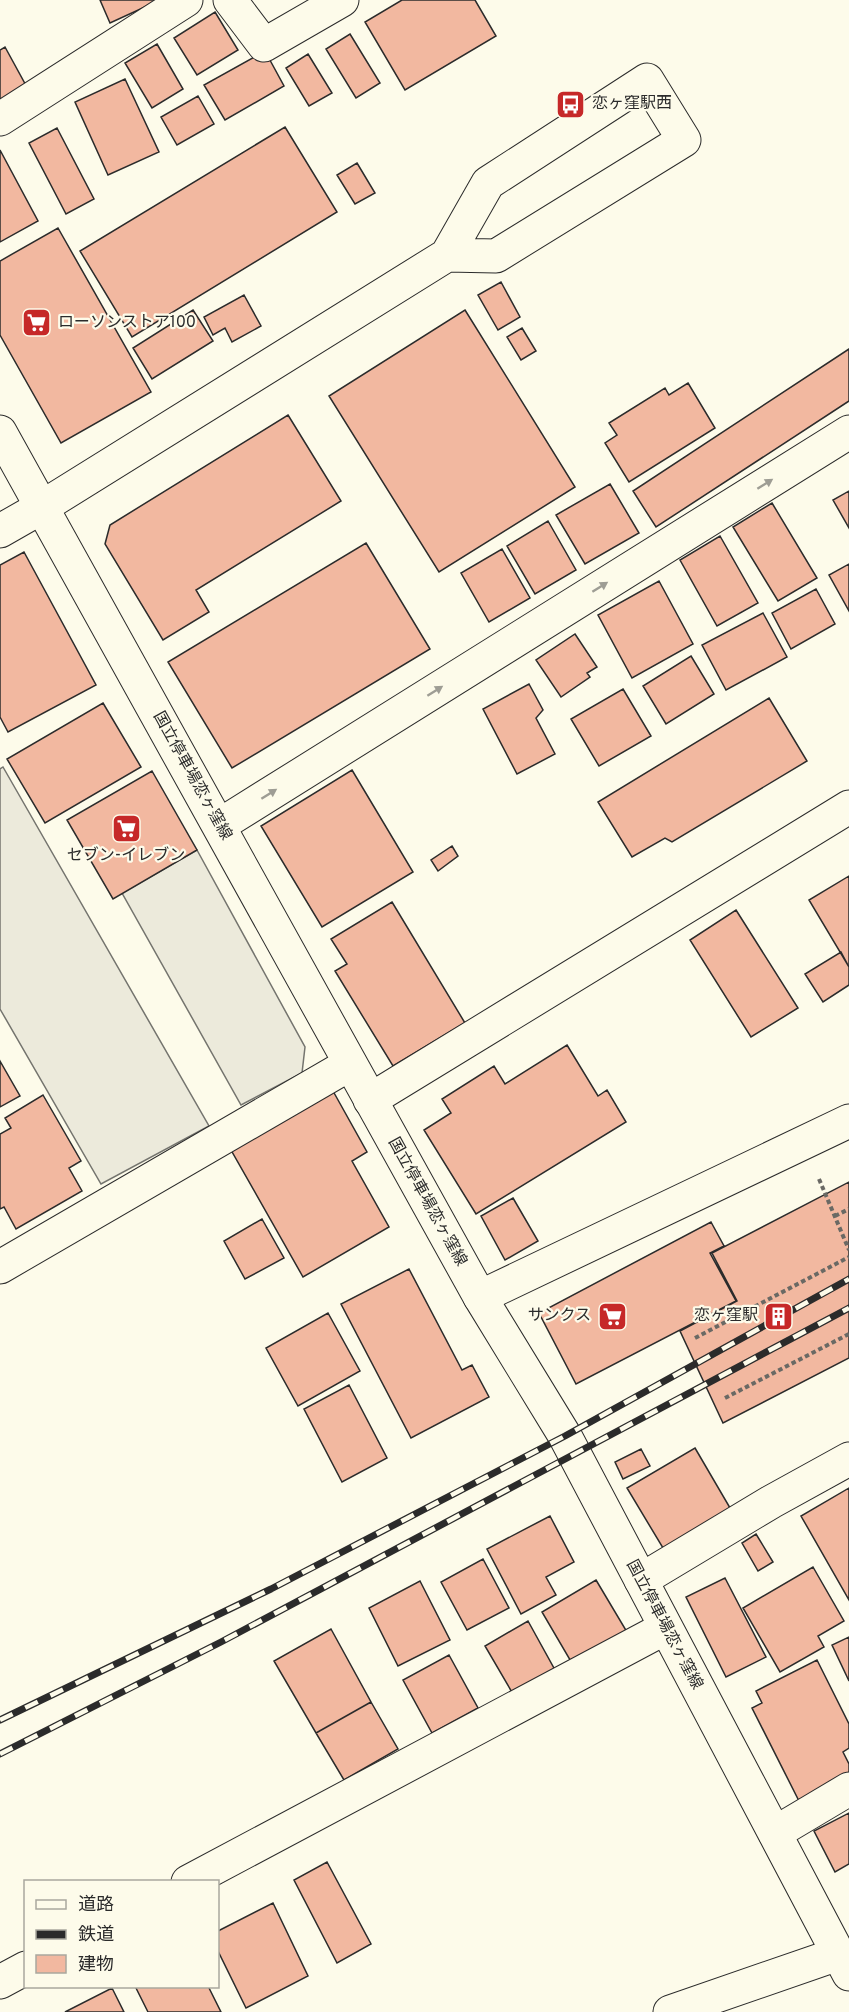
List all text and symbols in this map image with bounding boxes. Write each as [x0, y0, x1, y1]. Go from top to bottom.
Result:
bus stop icon: 恋ヶ窪駅西 [555, 88, 587, 120]
place label: 恋ヶ窪駅西 [592, 94, 672, 114]
supermarket icon: ローソンストア100 [21, 307, 53, 339]
place label: ローソンストア100 [58, 313, 196, 333]
one-way arrow [757, 479, 773, 490]
one-way arrow [592, 582, 608, 593]
one-way arrow [426, 685, 443, 696]
street label: 国立停車場恋ヶ窪線 [148, 708, 236, 844]
one-way arrow [261, 789, 277, 800]
supermarket icon: セブン-イレブン [110, 812, 142, 844]
place label: セブン-イレブン [67, 846, 185, 866]
street label: 国立停車場恋ヶ窪線 [383, 1134, 471, 1270]
supermarket icon: サンクス [596, 1300, 628, 1332]
building icon: 恋ヶ窪駅 [763, 1300, 795, 1332]
place label: サンクス [527, 1306, 591, 1326]
place label: 恋ヶ窪駅 [694, 1306, 758, 1326]
street label: 国立停車場恋ヶ窪線 [621, 1557, 707, 1693]
legend [24, 1880, 219, 1988]
text: 道路 [78, 1894, 114, 1917]
text: 鉄道 [78, 1924, 114, 1947]
text: 建物 [78, 1954, 114, 1977]

